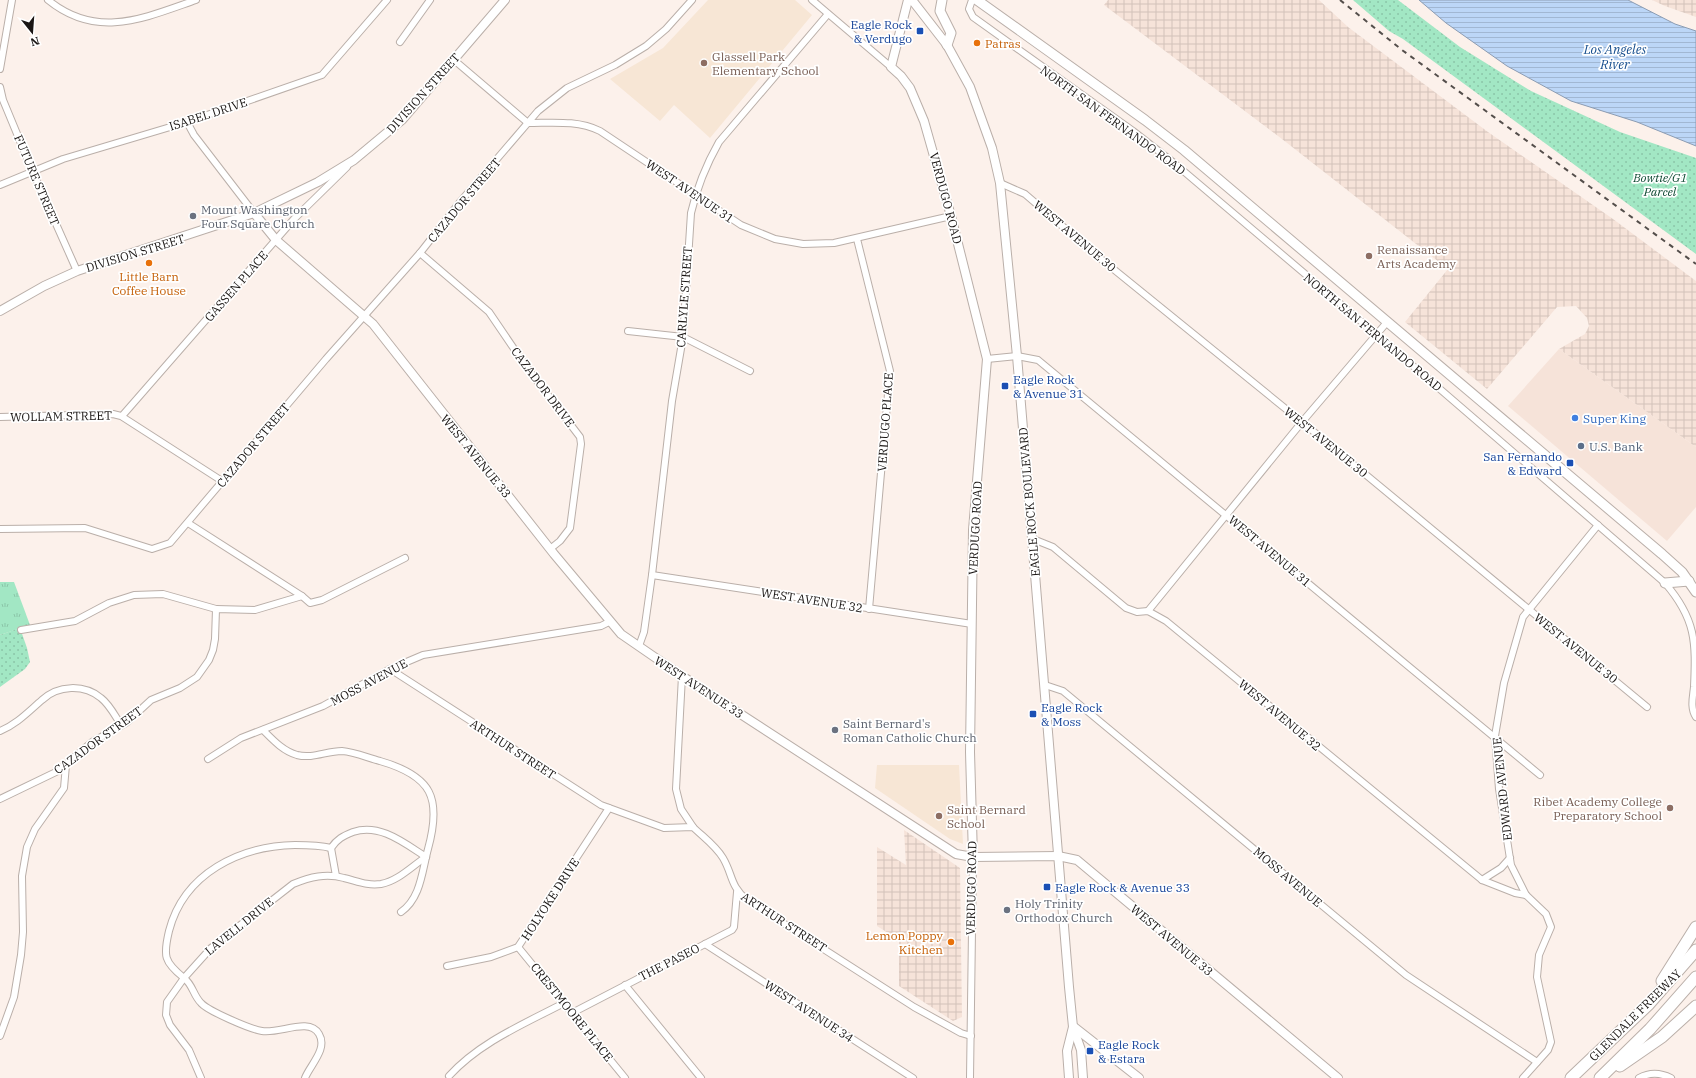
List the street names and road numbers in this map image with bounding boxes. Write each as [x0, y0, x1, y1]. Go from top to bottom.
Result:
street label: DIVISION STREET [383, 50, 463, 136]
street label: NORTH SAN FERNANDO ROAD [1037, 62, 1189, 178]
street label: ISABEL DRIVE [167, 94, 249, 134]
street label: FUTURE STREET [11, 132, 63, 228]
street label: VERDUGO ROAD [927, 151, 965, 245]
street label: CAZADOR STREET [424, 155, 504, 245]
street label: WEST AVENUE 31 [643, 156, 737, 226]
street label: WEST AVENUE 30 [1031, 197, 1119, 275]
street label: DIVISION STREET [84, 231, 186, 275]
street label: CARLYLE STREET [673, 246, 695, 348]
street label: GASSEN PLACE [201, 248, 271, 324]
street label: NORTH SAN FERNANDO ROAD [1301, 270, 1445, 394]
street label: CAZADOR DRIVE [508, 344, 578, 430]
street label: VERDUGO PLACE [874, 372, 896, 472]
street label: CAZADOR STREET [213, 400, 293, 490]
street label: WEST AVENUE 30 [1281, 404, 1371, 480]
street label: WOLLAM STREET [10, 408, 112, 424]
street label: WEST AVENUE 33 [438, 411, 514, 501]
street label: EAGLE ROCK BOULEVARD [1015, 427, 1043, 577]
street label: VERDUGO ROAD [965, 481, 985, 575]
street label: WEST AVENUE 31 [1226, 512, 1314, 590]
street label: WEST AVENUE 32 [760, 585, 864, 615]
street label: WEST AVENUE 30 [1531, 610, 1621, 686]
street label: WEST AVENUE 33 [652, 653, 746, 721]
street label: MOSS AVENUE [328, 655, 410, 709]
street label: WEST AVENUE 32 [1236, 676, 1324, 754]
street label: CAZADOR STREET [51, 703, 145, 777]
street label: ARTHUR STREET [467, 716, 559, 782]
street label: EDWARD AVENUE [1489, 737, 1515, 841]
street label: VERDUGO ROAD [963, 841, 979, 935]
street label: MOSS AVENUE [1251, 844, 1325, 910]
street label: HOLYOKE DRIVE [518, 855, 582, 943]
street label: ARTHUR STREET [738, 889, 830, 955]
street label: LAVELL DRIVE [202, 894, 276, 958]
street label: WEST AVENUE 33 [1128, 901, 1216, 979]
street label: THE PASEO [636, 940, 702, 984]
street label: CRESTMOORE PLACE [528, 960, 616, 1064]
street label: GLENDALE FREEWAY [1586, 966, 1684, 1064]
street label: WEST AVENUE 34 [762, 977, 856, 1045]

